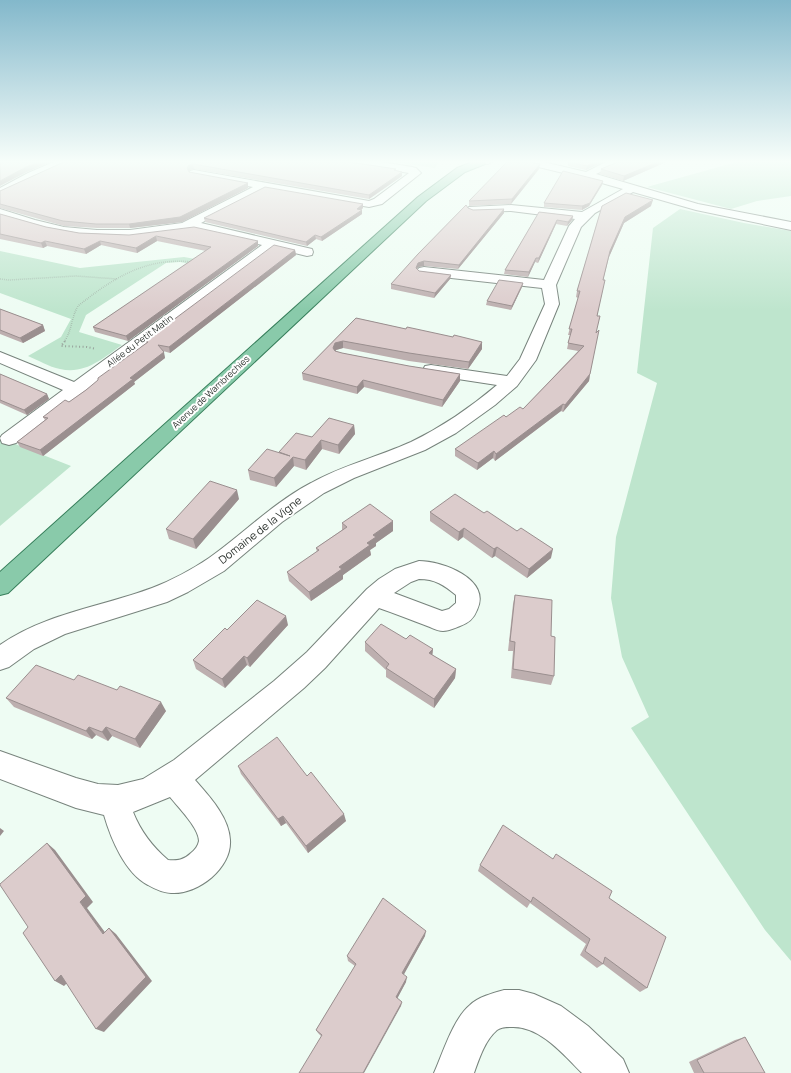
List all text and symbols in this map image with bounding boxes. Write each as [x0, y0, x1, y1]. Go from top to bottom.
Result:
street label: Allée du Petit Matin [104, 311, 176, 370]
street label: Avenue de Wambrechies [169, 352, 253, 431]
street label: Domaine de la Vigne [215, 492, 305, 567]

